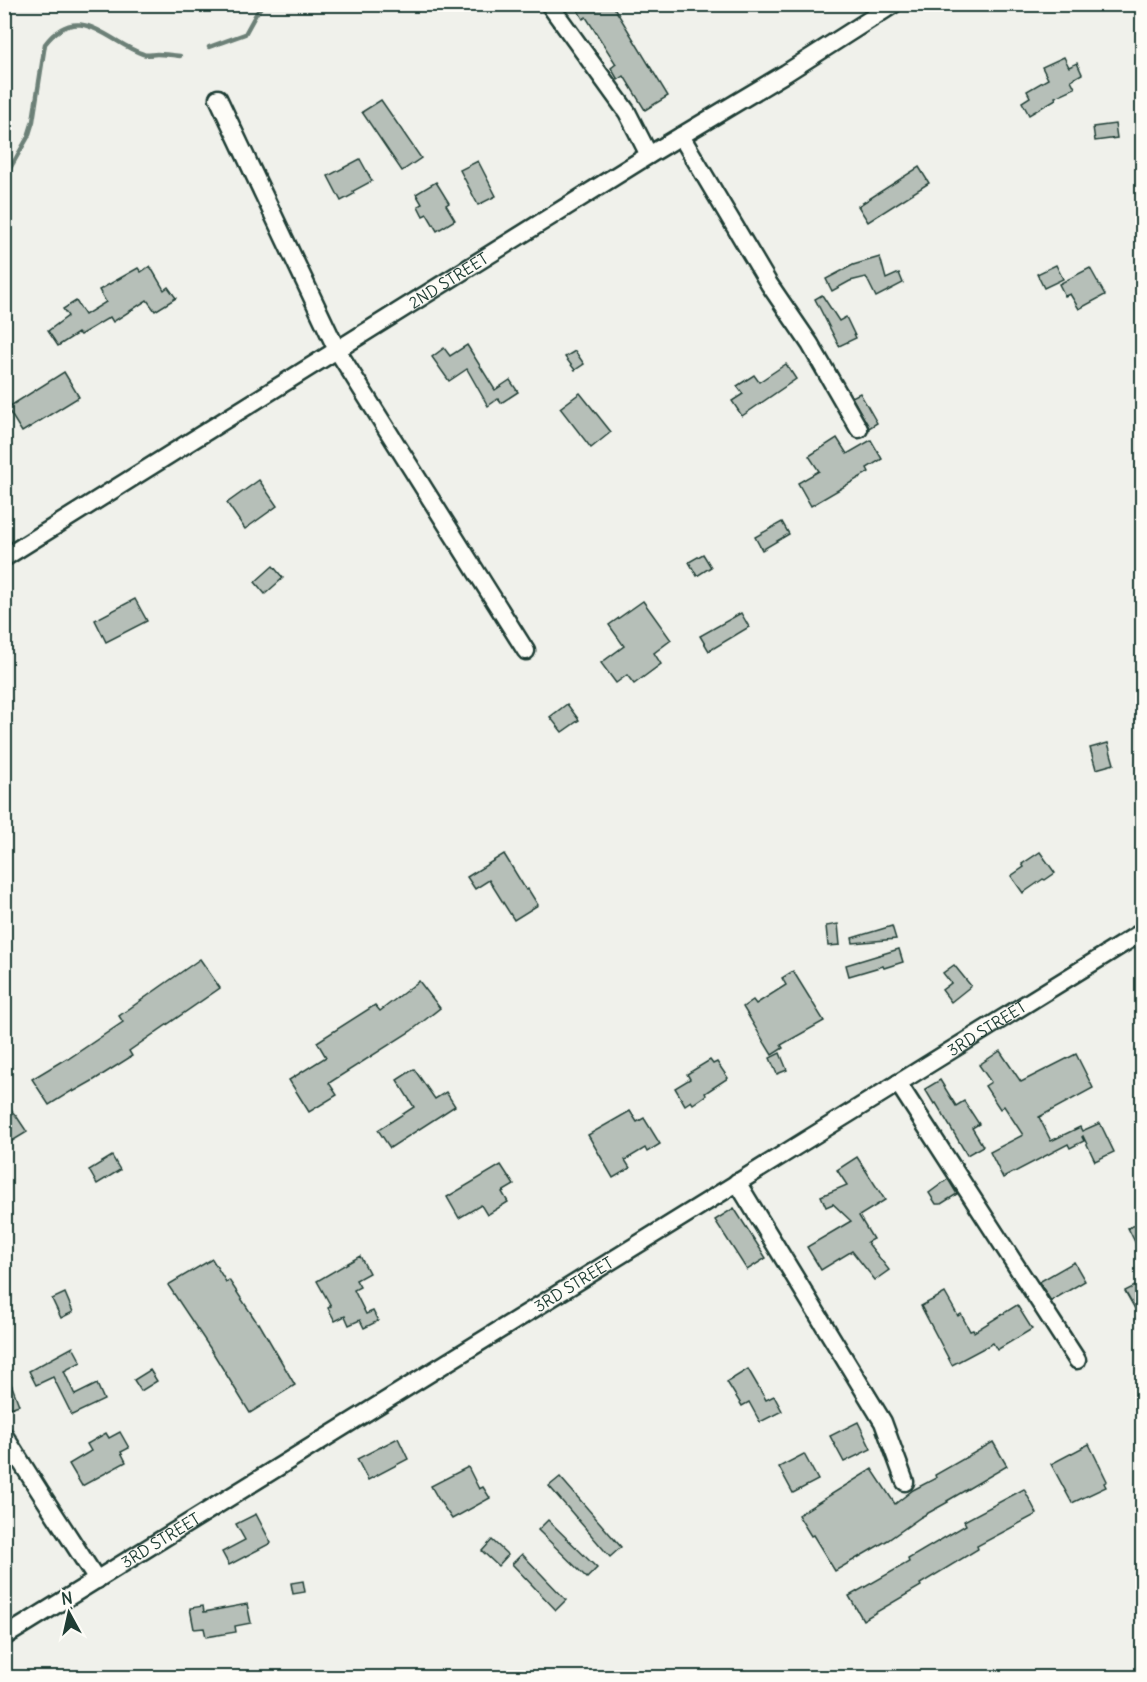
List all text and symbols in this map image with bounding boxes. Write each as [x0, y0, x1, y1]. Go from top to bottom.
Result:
street label: 2ND STREET [405, 248, 492, 313]
street label: 3RD STREET [944, 996, 1030, 1060]
street label: 3RD STREET [530, 1252, 617, 1316]
street label: 3RD STREET [117, 1508, 204, 1572]
north arrow [39, 1583, 99, 1643]
text: N [60, 1587, 74, 1609]

